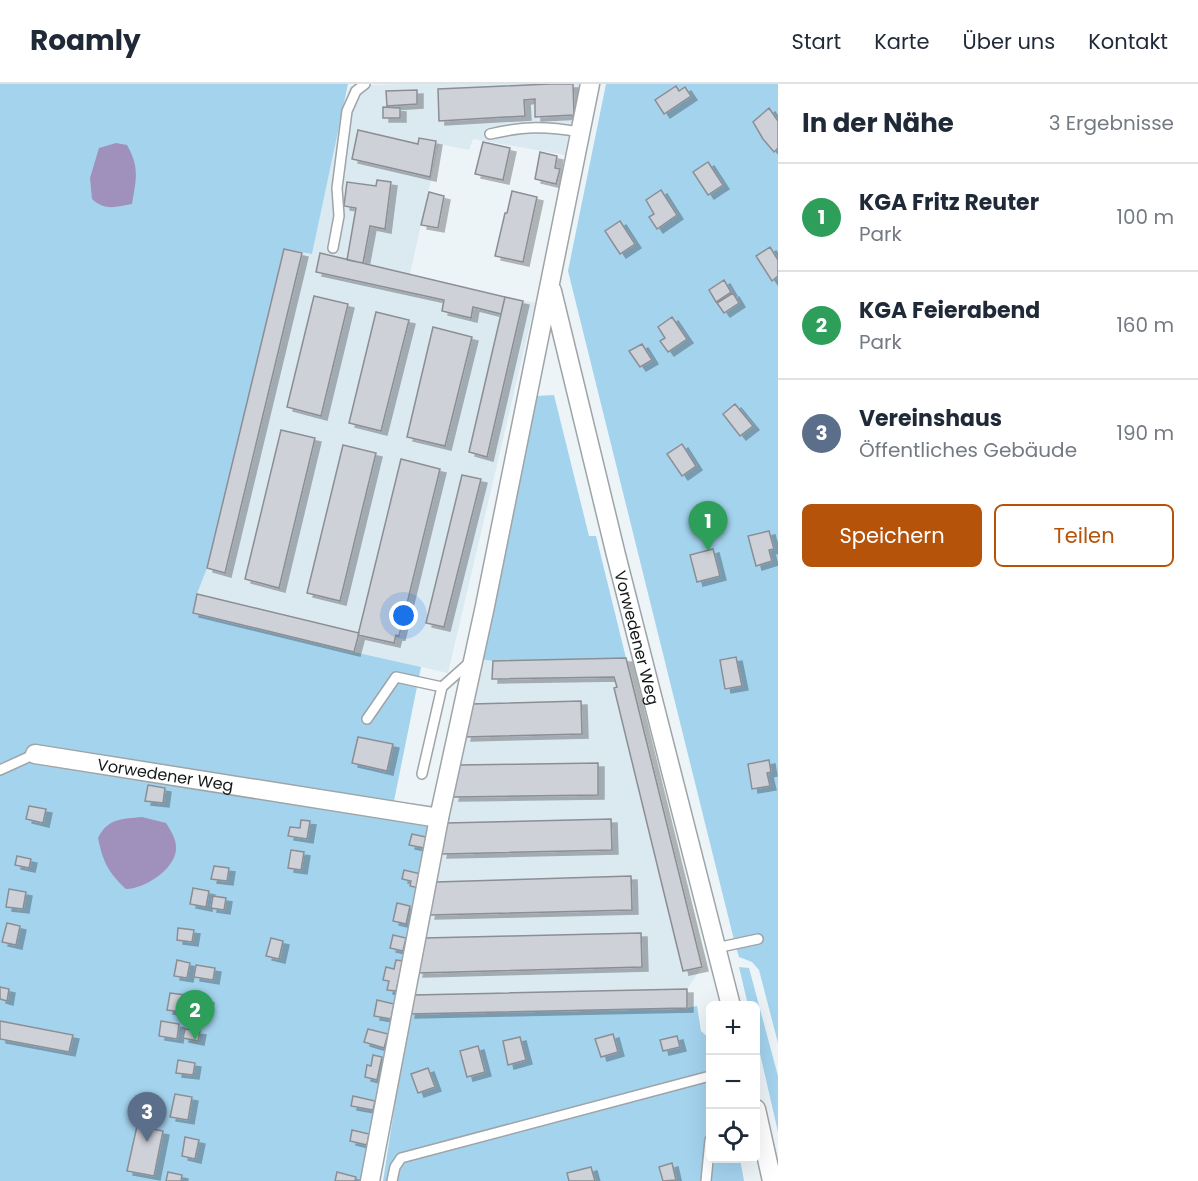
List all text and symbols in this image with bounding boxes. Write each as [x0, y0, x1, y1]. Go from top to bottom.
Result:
text: Roamly [30, 21, 141, 60]
text: Start [792, 27, 841, 56]
text: Karte [874, 27, 930, 56]
text: Über uns [963, 27, 1055, 56]
text: Kontakt [1088, 27, 1168, 56]
text: In der Nähe [802, 105, 954, 141]
text: 3 Ergebnisse [1049, 109, 1174, 137]
text: KGA Fritz Reuter [859, 187, 1039, 218]
text: 1 [818, 203, 825, 231]
text: 100 m [1117, 203, 1174, 231]
text: Park [859, 220, 902, 248]
text: KGA Feierabend [859, 295, 1040, 326]
text: 2 [816, 311, 827, 339]
text: 160 m [1116, 311, 1174, 339]
text: Park [859, 328, 902, 356]
text: Vereinshaus [859, 403, 1002, 434]
text: 3 [815, 419, 828, 447]
text: 190 m [1117, 419, 1174, 447]
text: Öffentliches Gebäude [859, 436, 1077, 464]
pin: 1 [688, 502, 728, 551]
button: Speichern [802, 504, 982, 567]
button: Teilen [994, 504, 1174, 567]
street label: Vorwedener Weg [609, 568, 665, 707]
your location [389, 601, 418, 630]
street label: Vorwedener Weg [96, 753, 235, 797]
pin: 2 [176, 990, 214, 1040]
map controls [706, 1001, 760, 1163]
button: + [706, 1001, 760, 1055]
button: − [706, 1055, 760, 1109]
pin: 3 [128, 1092, 166, 1142]
button: locate [706, 1109, 760, 1163]

